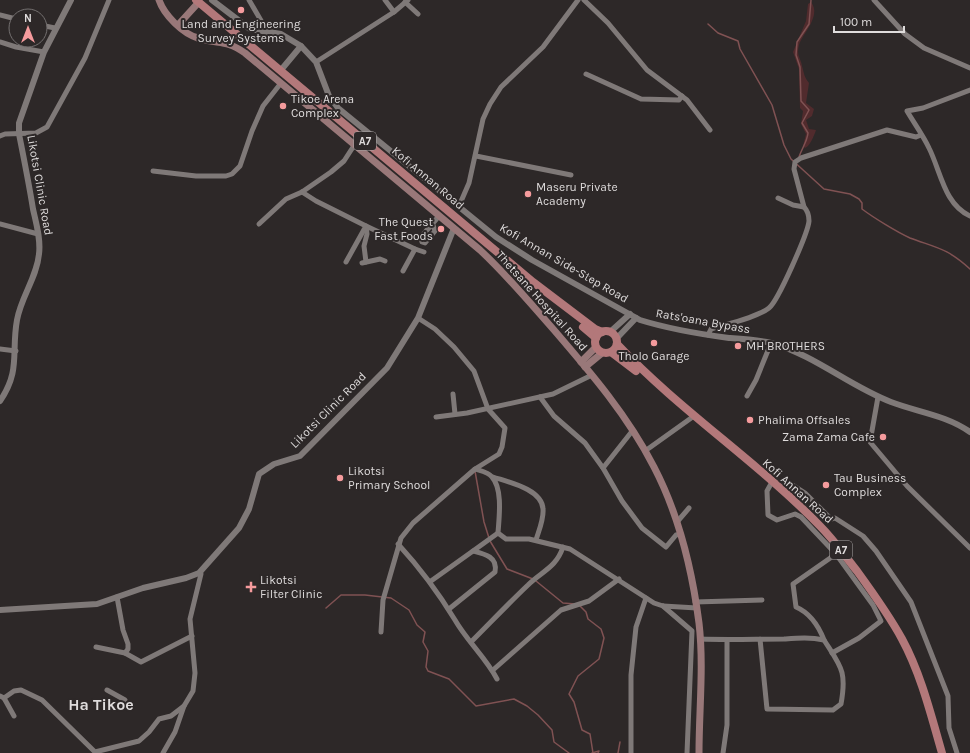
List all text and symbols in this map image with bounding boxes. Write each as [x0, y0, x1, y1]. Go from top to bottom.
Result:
marker: Land and Engineering Survey Systems [236, 5, 246, 15]
north arrow [8, 8, 48, 48]
scale bar [834, 8, 904, 34]
text: N [24, 12, 32, 25]
text: 100 m [840, 15, 872, 29]
place label: Land and Engineering Survey Systems [181, 17, 301, 45]
place label: Tikoe Arena Complex [291, 92, 354, 120]
marker: Tikoe Arena Complex [278, 101, 288, 111]
road number: A7 [354, 132, 376, 150]
street label: Likotsi Clinic Road [24, 134, 56, 236]
street label: Kofi Annan Road [389, 144, 467, 212]
place label: Maseru Private Academy [536, 180, 618, 208]
marker: Maseru Private Academy [523, 189, 533, 199]
place label: The Quest Fast Foods [374, 215, 433, 243]
street label: Kofi Annan Side-Step Road [497, 220, 631, 306]
marker: The Quest Fast Foods [436, 224, 446, 234]
street label: Thetsane Hospital Road [493, 248, 591, 354]
street label: Rats'oana Bypass [655, 306, 751, 336]
marker: Tholo Garage [649, 338, 659, 348]
place label: MH BROTHERS [746, 339, 825, 353]
marker: MH BROTHERS [733, 341, 743, 351]
place label: Tholo Garage [619, 349, 689, 363]
street label: Likotsi Clinic Road [287, 369, 369, 451]
place label: Phalima Offsales [758, 413, 851, 427]
marker: Phalima Offsales [745, 415, 755, 425]
place label: Zama Zama Cafe [782, 430, 875, 444]
marker: Zama Zama Cafe [878, 432, 888, 442]
street label: Kofi Annan Road [760, 456, 836, 526]
place label: Likotsi Primary School [348, 464, 430, 492]
place label: Tau Business Complex [834, 471, 906, 499]
marker: Likotsi Primary School [335, 473, 345, 483]
marker: Tau Business Complex [821, 480, 831, 490]
road number: A7 [830, 541, 852, 559]
place label: Likotsi Filter Clinic [260, 573, 322, 601]
marker: Likotsi Filter Clinic [245, 581, 257, 593]
district label: Ha Tikoe [68, 695, 134, 714]

